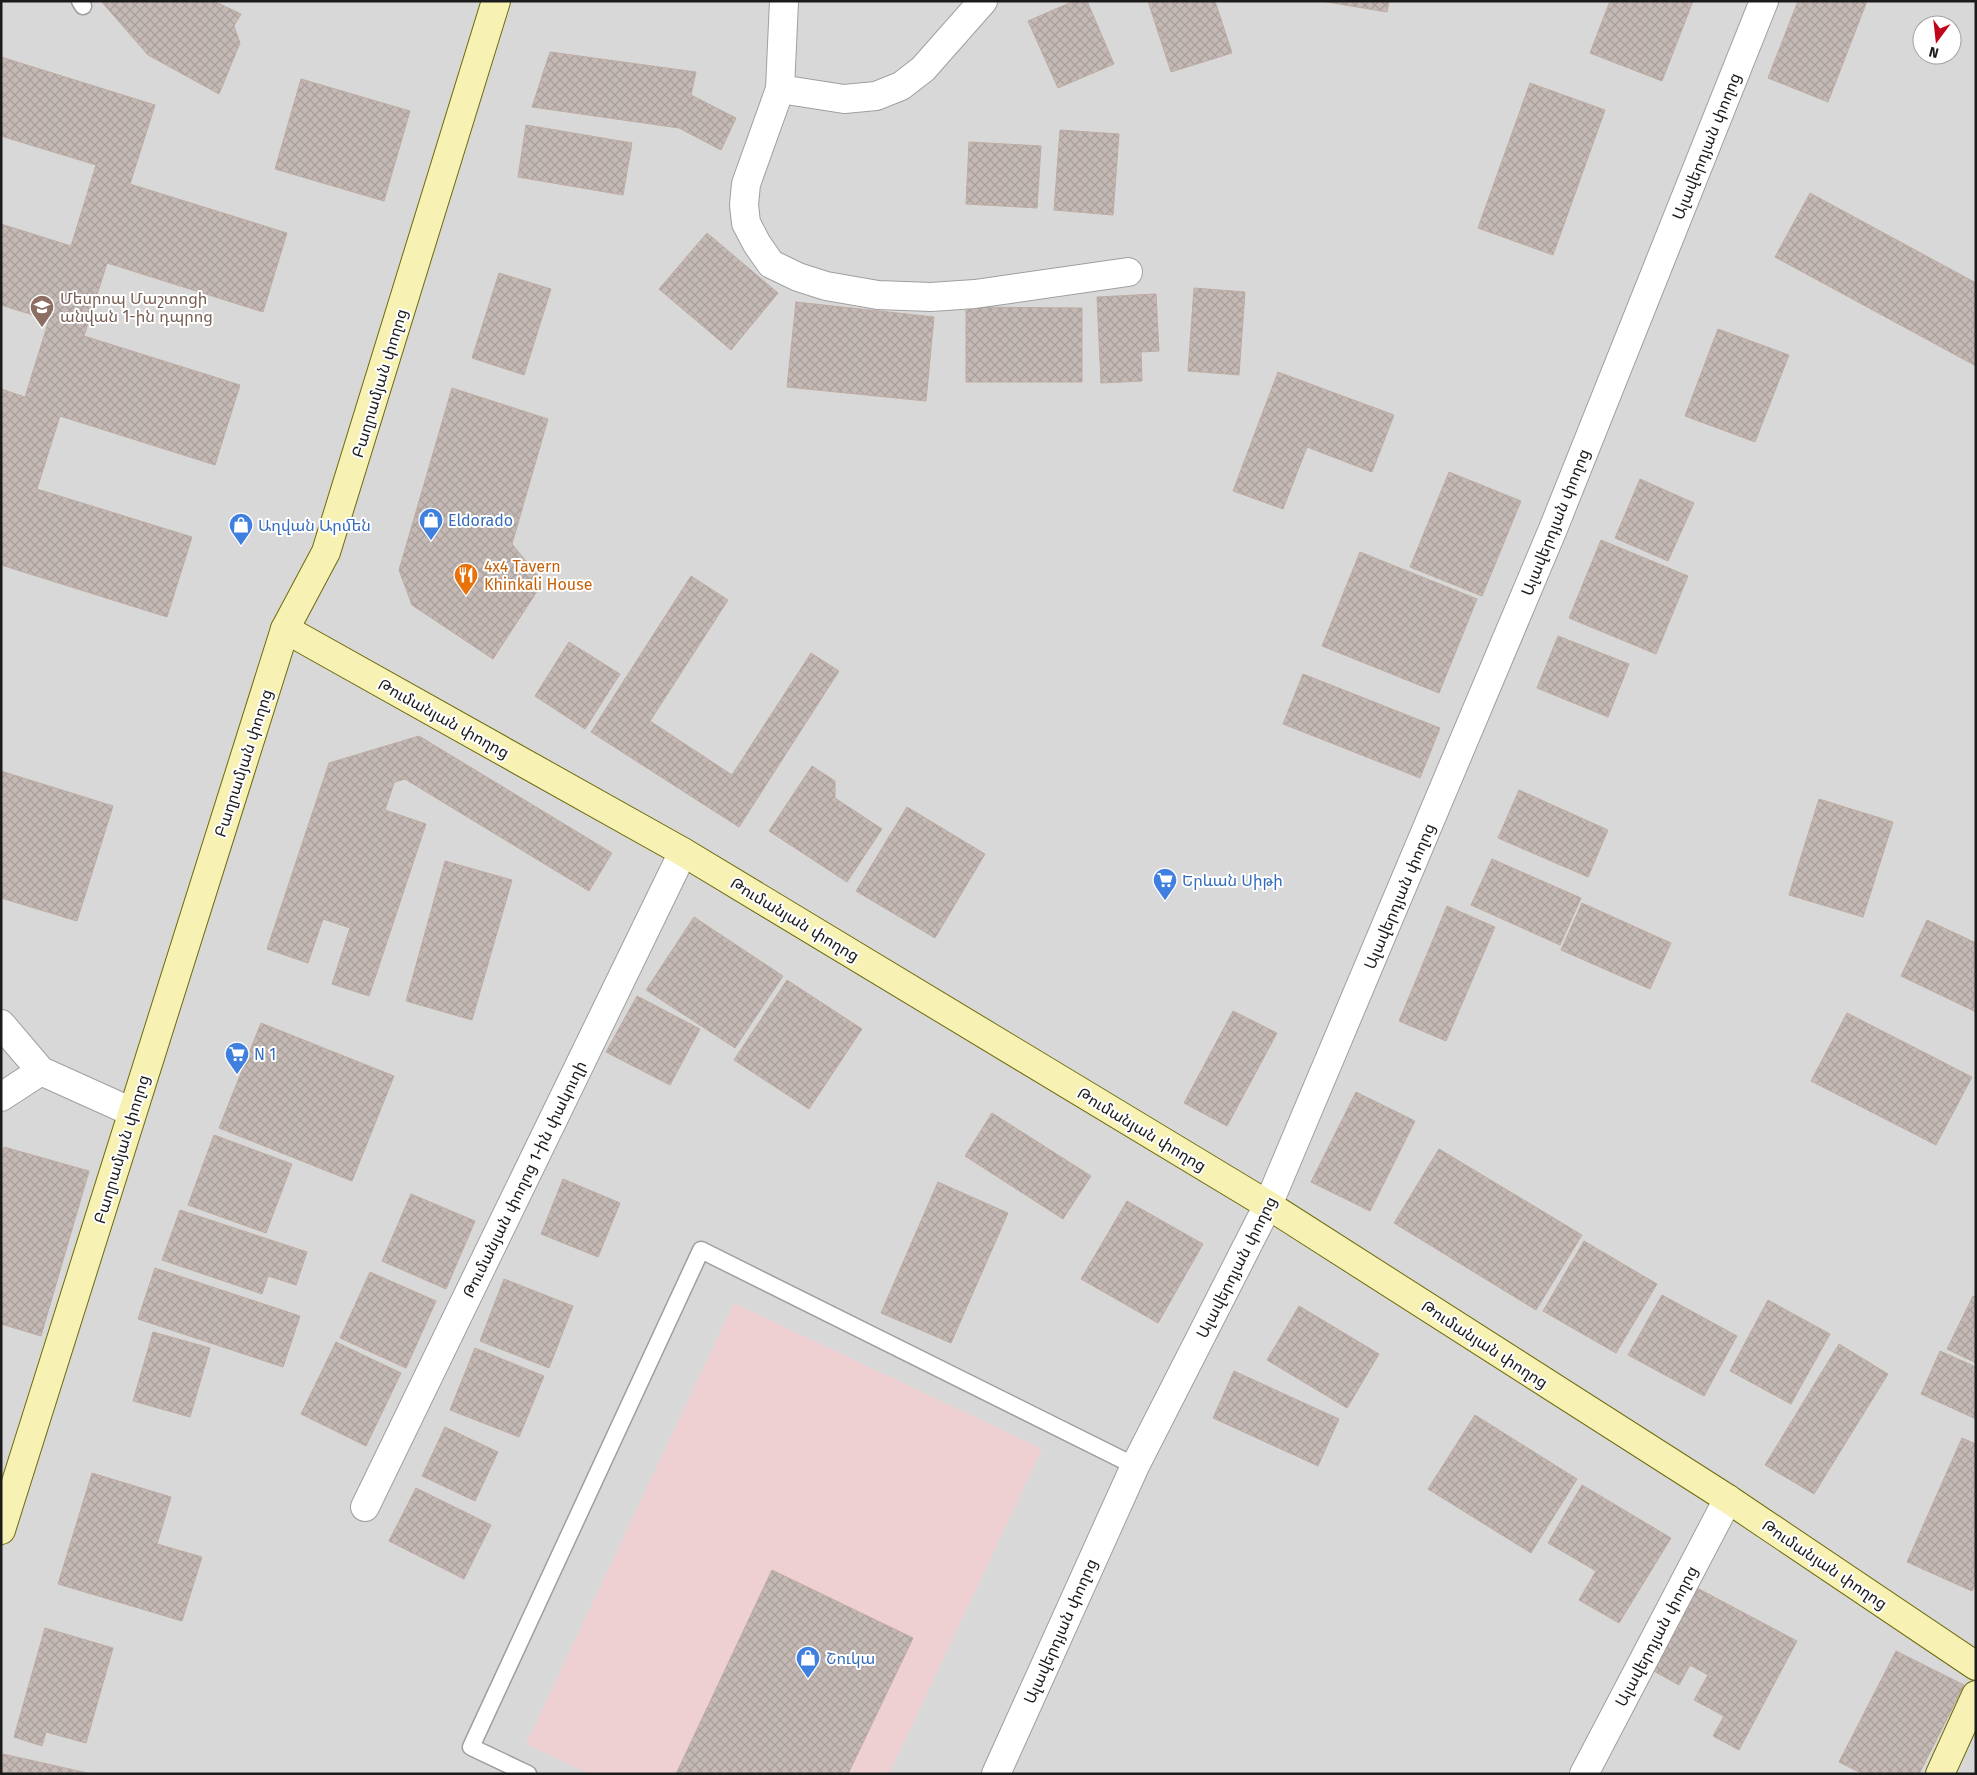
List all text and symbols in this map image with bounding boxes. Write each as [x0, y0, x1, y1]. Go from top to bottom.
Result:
north arrow [1912, 15, 1962, 65]
text: N [1927, 43, 1940, 61]
street label: Ալավերդյան փողոց [1668, 70, 1745, 222]
place label: Մեսրոպ Մաշտոցի անվան 1-ին դպրոց [60, 289, 213, 326]
school or university icon: Մեսրոպ Մաշտոցի անվան 1-ին դպրոց [29, 294, 55, 328]
street label: Բաղրամյան փողոց [348, 306, 411, 460]
street label: Ալավերդյան փողոց [1517, 446, 1594, 598]
shop icon: Eldorado [418, 507, 444, 541]
place label: Eldorado [448, 511, 513, 530]
shop icon: Աղվան Արմեն [228, 512, 254, 546]
place label: Աղվան Արմեն [258, 516, 371, 535]
place label: 4x4 Tavern Khinkali House [484, 557, 592, 594]
restaurant icon: 4x4 Tavern Khinkali House [453, 562, 479, 596]
street label: Թումանյան փողոց [375, 675, 513, 762]
street label: Բաղրամյան փողոց [211, 687, 276, 840]
street label: Ալավերդյան փողոց [1360, 820, 1439, 972]
supermarket icon: Երևան Սիթի [1152, 867, 1178, 901]
place label: Երևան Սիթի [1182, 871, 1283, 890]
street label: Թումանյան փողոց [727, 873, 863, 965]
supermarket icon: N 1 [224, 1041, 250, 1075]
place label: N 1 [254, 1045, 276, 1064]
street label: Թումանյան փողոց 1-ին փակուղի [459, 1058, 590, 1301]
street label: Բաղրամյան փողոց [90, 1072, 153, 1226]
street label: Թումանյան փողոց [1074, 1083, 1210, 1175]
street label: Ալավերդյան փողոց [1192, 1193, 1280, 1341]
street label: Թումանյան փողոց [1418, 1296, 1552, 1392]
street label: Թումանյան փողոց [1758, 1515, 1891, 1613]
street label: Ալավերդյան փողոց [1020, 1556, 1101, 1707]
street label: Ալավերդյան փողոց [1611, 1563, 1702, 1710]
shop icon: Շուկա [795, 1645, 821, 1679]
place label: Շուկա [826, 1649, 875, 1668]

